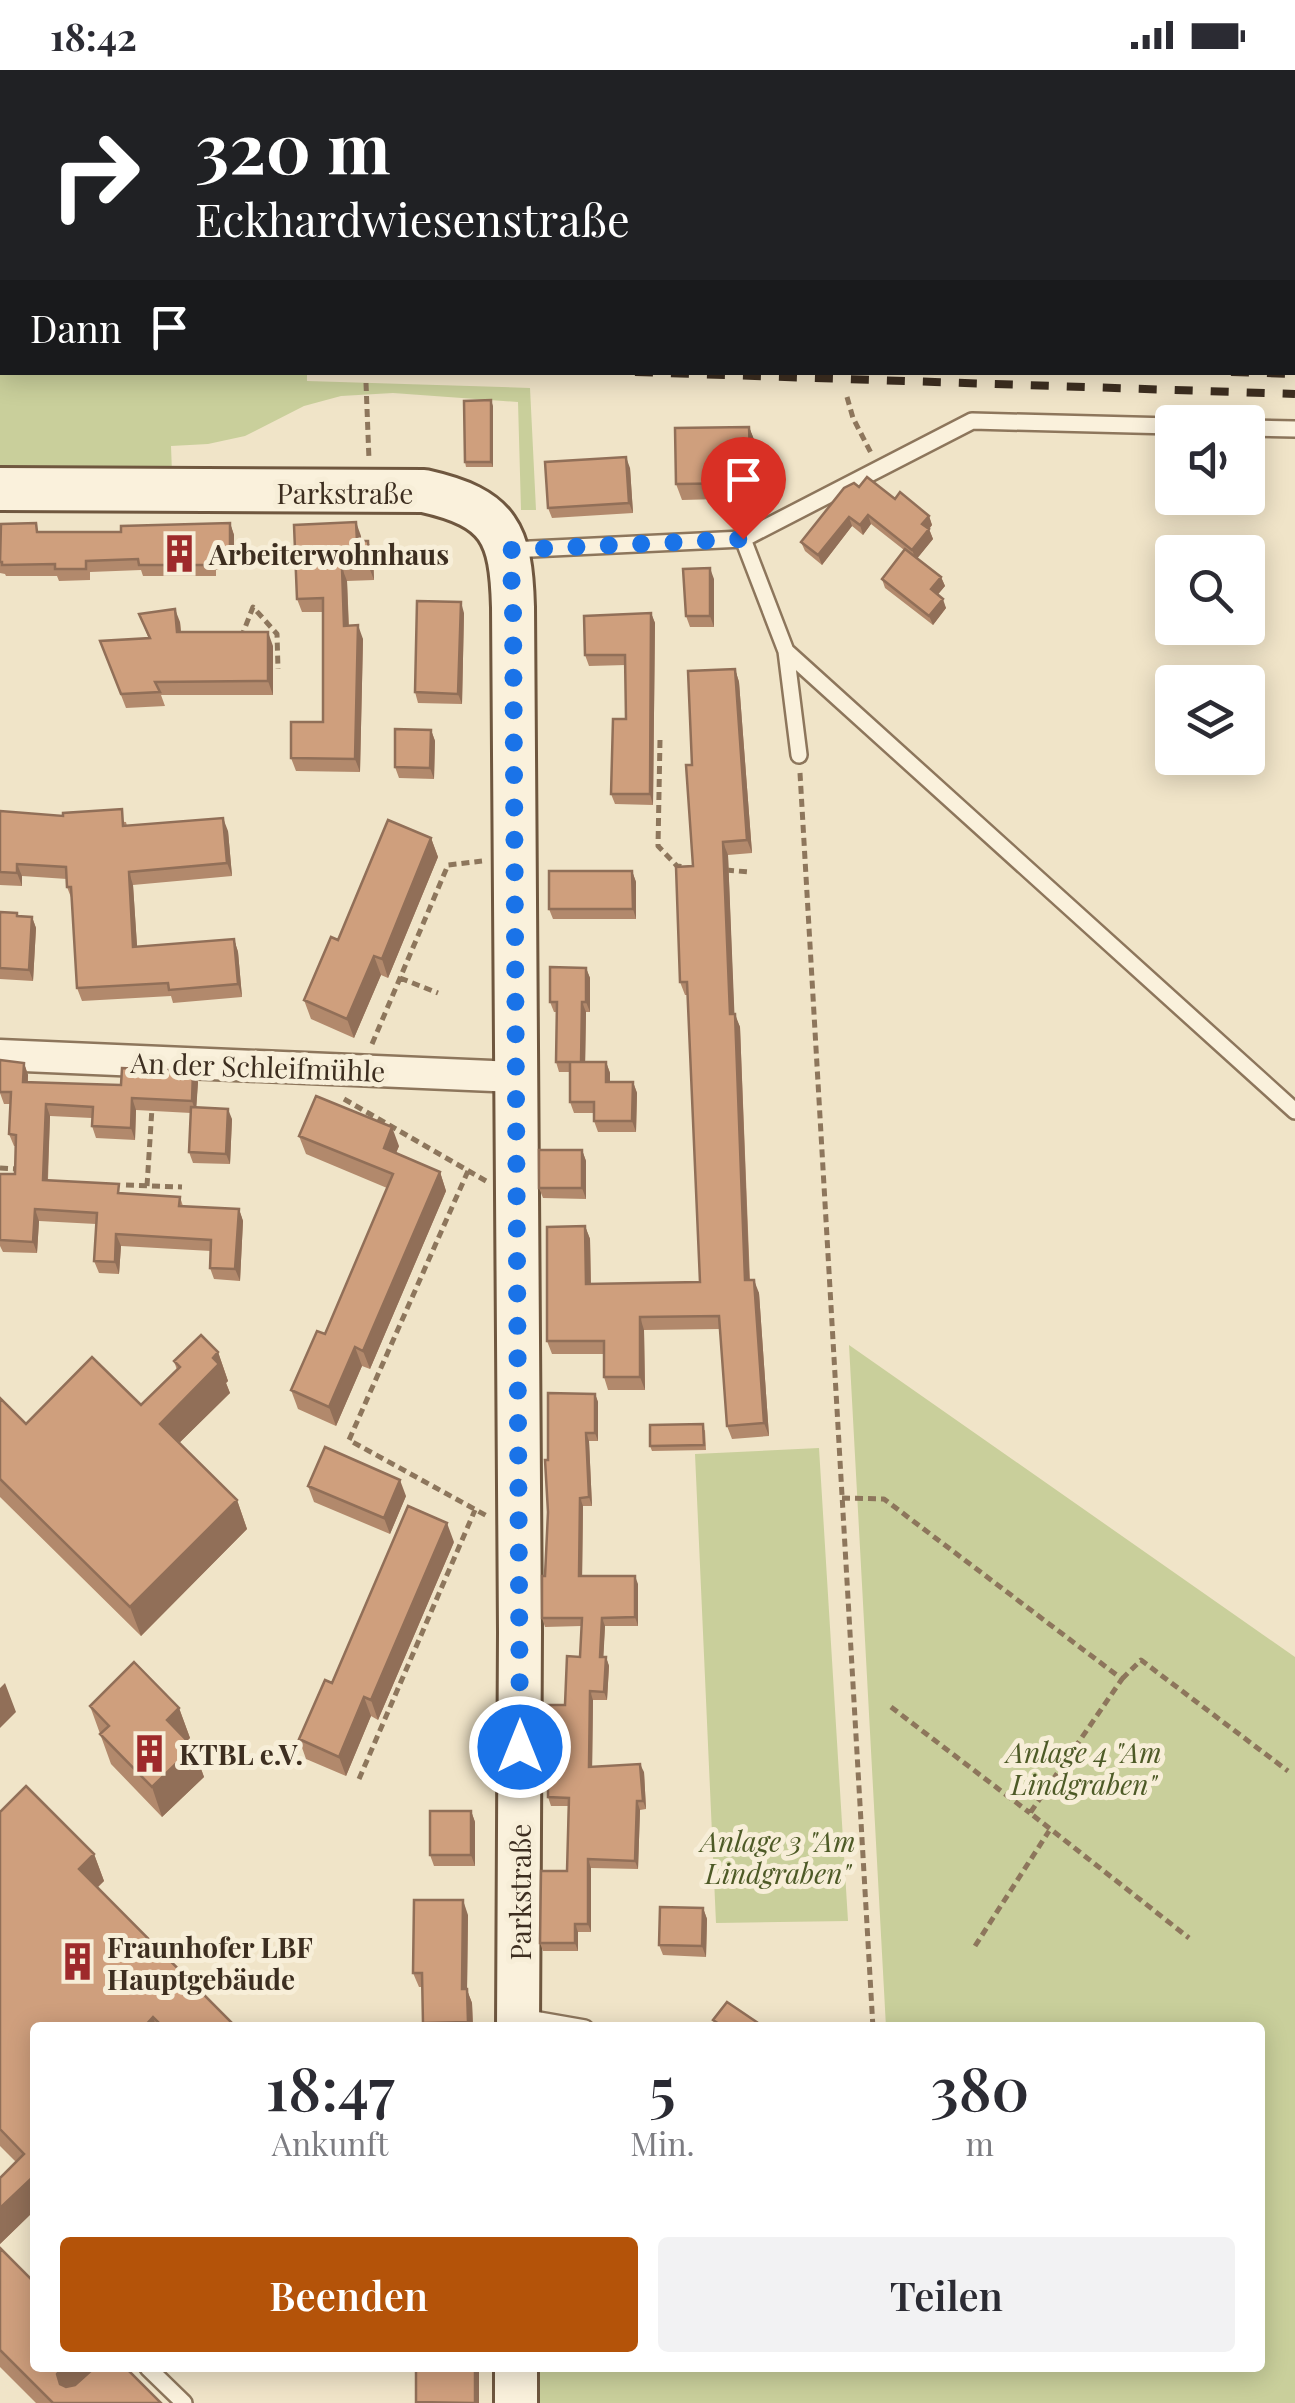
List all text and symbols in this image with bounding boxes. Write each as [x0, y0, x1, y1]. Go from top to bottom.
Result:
text: 18:42 [50, 10, 137, 61]
text: 320 m [195, 98, 391, 192]
icon: right [30, 110, 160, 240]
text: Eckhardwiesenstraße [195, 188, 630, 248]
icon: arrive [142, 300, 197, 355]
text: Dann [30, 302, 122, 353]
map controls [1155, 405, 1265, 775]
button: sound [1155, 405, 1265, 515]
pin [701, 437, 786, 540]
icon: arrive [716, 452, 771, 507]
street label: Parkstraße [277, 474, 413, 511]
building icon: Arbeiterwohnhaus [158, 532, 200, 574]
place label: Arbeiterwohnhaus [208, 535, 449, 572]
button: search [1155, 535, 1265, 645]
button: layers [1155, 665, 1265, 775]
street label: An der Schleifmühle [129, 1043, 386, 1089]
position arrow [468, 1695, 572, 1799]
building icon: KTBL e.V. [128, 1732, 170, 1774]
park label: Anlage 4 "Am Lindgraben" [1003, 1733, 1162, 1802]
place label: KTBL e.V. [179, 1735, 303, 1772]
park label: Anlage 3 "Am Lindgraben" [697, 1822, 856, 1891]
street label: Parkstraße [501, 1824, 538, 1960]
place label: Fraunhofer LBF Hauptgebäude [107, 1928, 313, 1997]
building icon: Fraunhofer LBF Hauptgebäude [56, 1941, 98, 1983]
text: 18:47 [266, 2046, 395, 2126]
text: 5 [649, 2046, 676, 2126]
text: 380 [930, 2046, 1029, 2126]
text: Ankunft [272, 2121, 388, 2164]
text: Min. [630, 2121, 695, 2164]
text: m [966, 2121, 994, 2164]
button: Beenden [60, 2237, 638, 2352]
button: Teilen [658, 2237, 1235, 2352]

